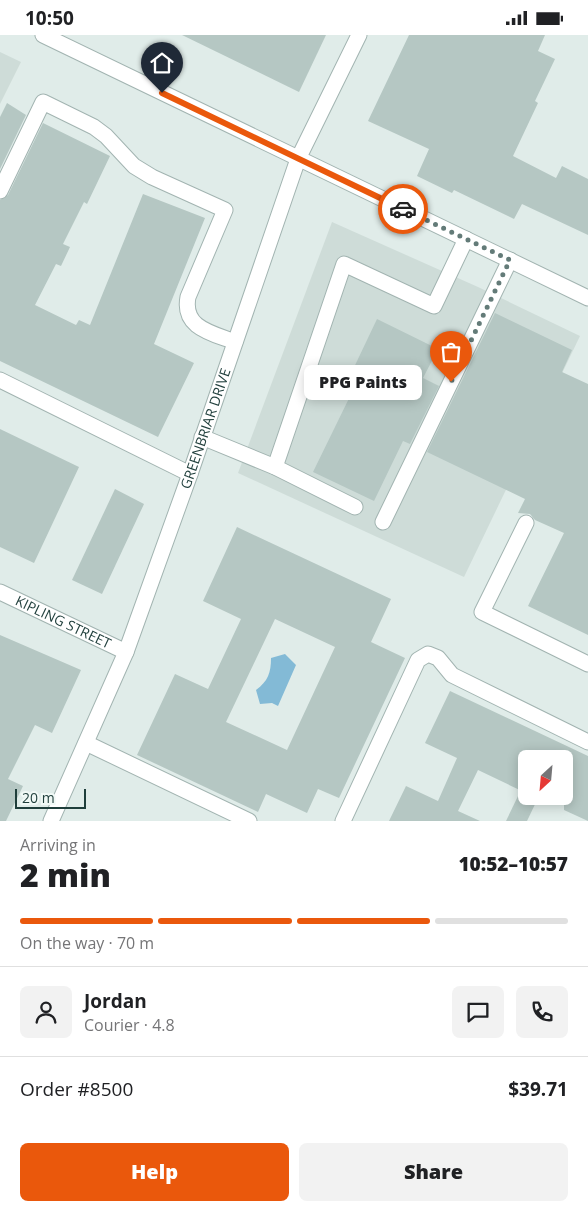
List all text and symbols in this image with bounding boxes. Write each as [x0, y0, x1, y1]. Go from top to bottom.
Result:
text: 10:50 [25, 5, 74, 31]
pin [141, 42, 183, 93]
icon: home [148, 49, 176, 77]
courier [378, 184, 428, 234]
icon: car [389, 195, 417, 223]
pin [430, 331, 472, 382]
icon: bag [437, 338, 465, 366]
callout: PPG Paints [304, 365, 421, 399]
street label: GREENBRIAR DRIVE [175, 366, 235, 491]
text: PPG Paints [319, 371, 407, 393]
street label: KIPLING STREET [12, 591, 115, 653]
north arrow [518, 750, 572, 805]
map controls [518, 750, 573, 805]
scale bar [15, 786, 86, 809]
text: 20 m [22, 788, 55, 807]
text: Arriving in [20, 834, 96, 856]
text: 10:52–10:57 [458, 851, 568, 877]
text: 2 min [20, 853, 111, 896]
text: On the way · 70 m [20, 932, 154, 954]
button: person [20, 986, 72, 1038]
button: chat [452, 986, 504, 1038]
button: phone [516, 986, 568, 1038]
text: Jordan [84, 988, 147, 1014]
text: Courier · 4.8 [84, 1014, 175, 1036]
text: Order #8500 [20, 1076, 133, 1102]
text: $39.71 [508, 1076, 568, 1102]
button: Help [20, 1143, 289, 1201]
button: Share [299, 1143, 568, 1201]

